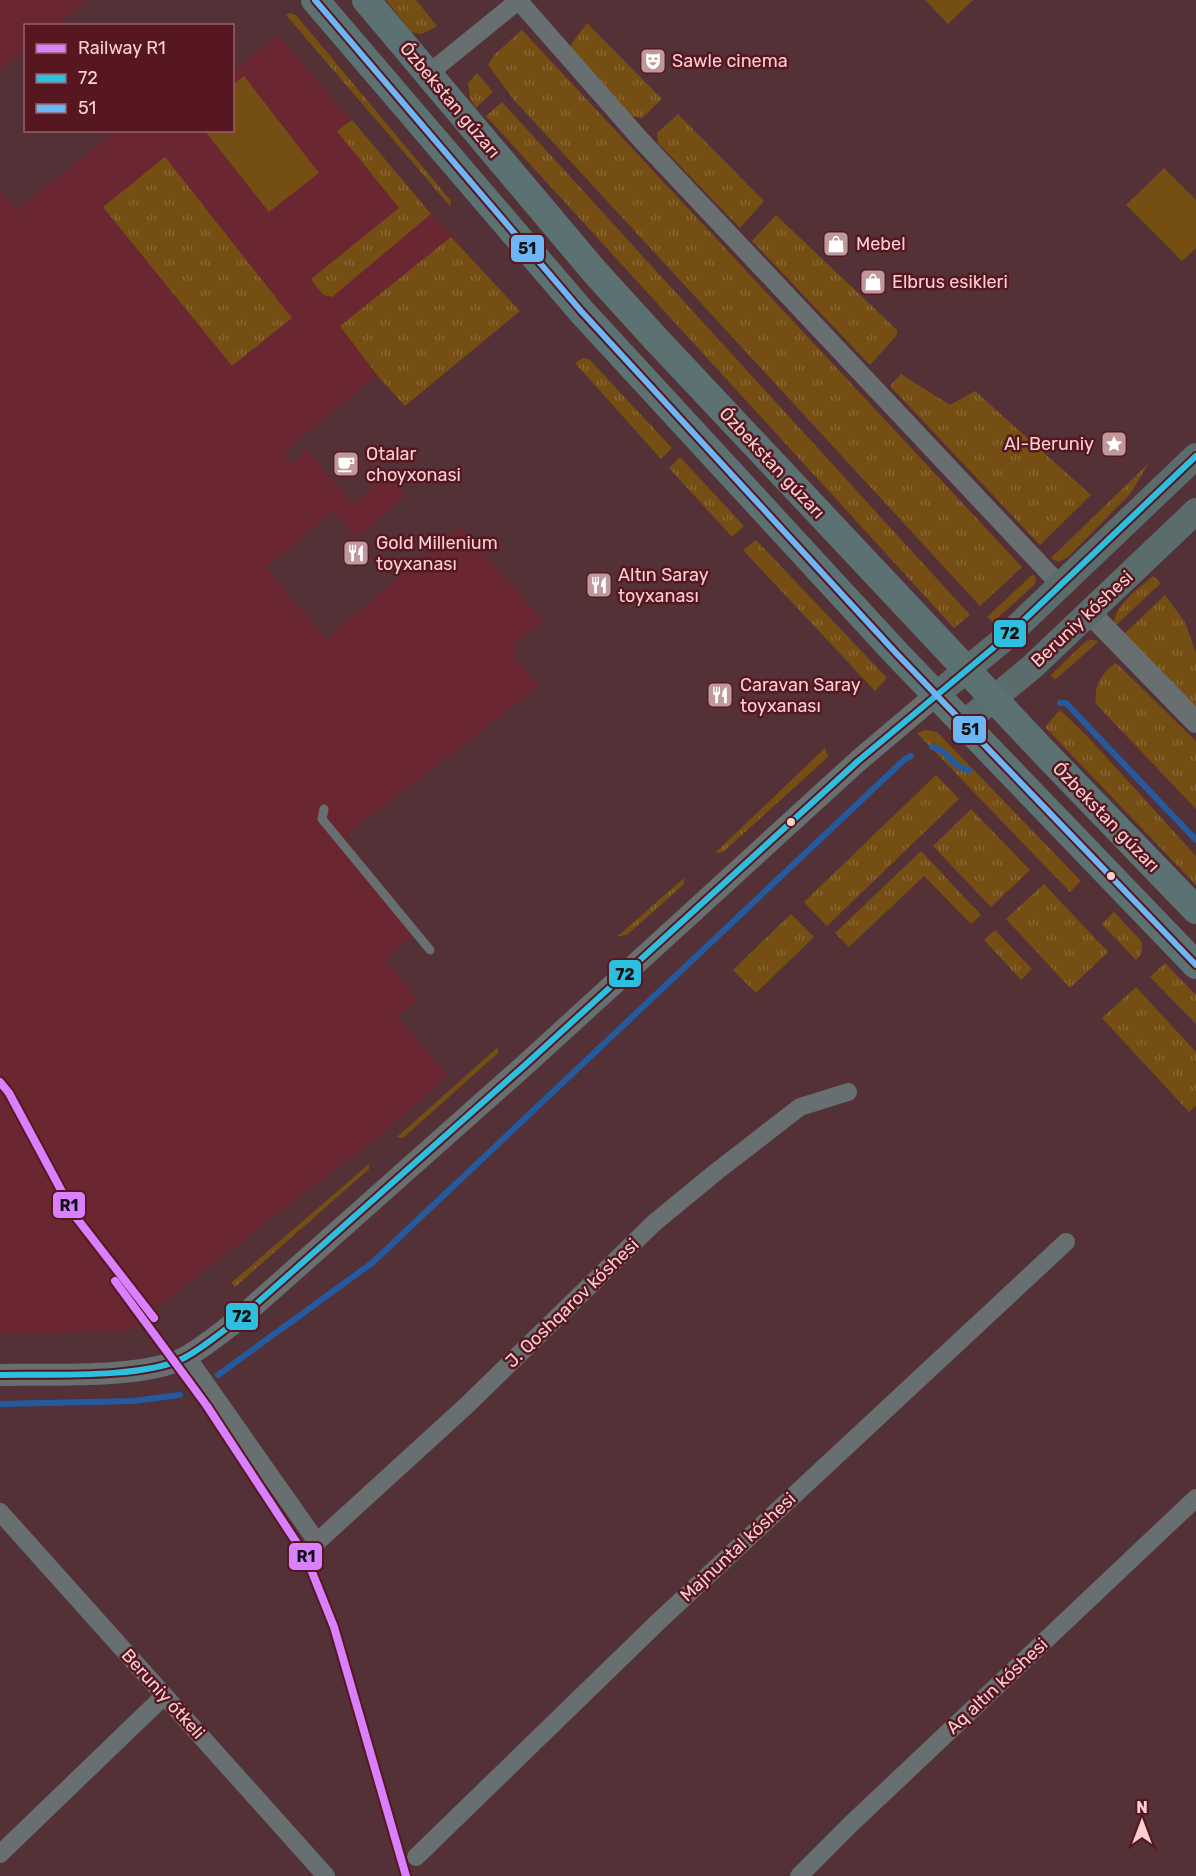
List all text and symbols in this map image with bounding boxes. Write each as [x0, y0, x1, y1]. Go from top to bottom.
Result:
legend [24, 24, 234, 132]
text: Railway R1 [78, 37, 166, 59]
street label: Ózbekstan gúzarı [395, 38, 505, 162]
theatre icon: Sawle cinema [638, 46, 668, 76]
place label: Sawle cinema [672, 50, 788, 72]
text: 72 [78, 67, 98, 89]
text: 51 [78, 97, 96, 119]
shop icon: Mebel [821, 229, 851, 259]
place label: Mebel [856, 233, 906, 255]
line badge: 51 [510, 234, 545, 263]
text: 51 [518, 239, 536, 258]
shop icon: Elbrus esikleri [858, 267, 888, 297]
place label: Elbrus esikleri [892, 271, 1008, 293]
street label: Ózbekstan gúzarı [715, 403, 829, 523]
place icon: Al-Beruniy [1099, 429, 1129, 459]
place label: Al-Beruniy [1004, 433, 1094, 455]
place label: Otalar choyxonasi [366, 443, 461, 486]
cafe icon: Otalar choyxonasi [331, 449, 361, 479]
place label: Gold Millenium toyxanası [376, 532, 498, 575]
restaurant icon: Gold Millenium toyxanası [341, 538, 371, 568]
place label: Altın Saray toyxanası [618, 564, 709, 607]
street label: Beruniy kóshesi [1026, 566, 1138, 672]
restaurant icon: Altın Saray toyxanası [584, 570, 614, 600]
line badge: 72 [993, 619, 1027, 648]
text: 72 [1000, 624, 1020, 643]
place label: Caravan Saray toyxanası [740, 674, 861, 717]
restaurant icon: Caravan Saray toyxanası [705, 680, 735, 710]
line badge: 51 [952, 715, 987, 744]
text: 51 [961, 720, 979, 739]
street label: Ózbekstan gúzarı [1048, 757, 1164, 877]
unlabelled marker [785, 816, 797, 828]
unlabelled marker [1105, 870, 1117, 882]
line badge: 72 [608, 959, 642, 988]
text: 72 [615, 965, 635, 984]
line badge: R1 [52, 1191, 86, 1219]
text: R1 [59, 1196, 79, 1215]
street label: J. Qoshqarov kóshesi [501, 1234, 643, 1372]
line badge: 72 [225, 1302, 259, 1331]
text: 72 [232, 1307, 252, 1326]
street label: Majnuntal kóshesi [676, 1488, 800, 1606]
line badge: R1 [288, 1542, 323, 1571]
text: R1 [296, 1547, 316, 1566]
street label: Aq altın kóshesi [942, 1633, 1052, 1739]
street label: Beruniy ótkeli [117, 1644, 209, 1744]
north arrow [1112, 1792, 1172, 1852]
text: N [1136, 1798, 1148, 1817]

